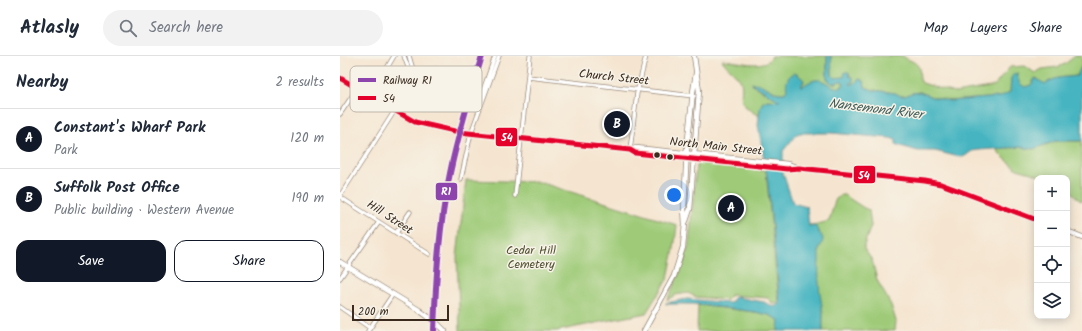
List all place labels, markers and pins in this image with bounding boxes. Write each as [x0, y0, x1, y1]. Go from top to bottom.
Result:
pin: B [604, 109, 630, 139]
unlabelled marker [652, 150, 662, 160]
unlabelled marker [665, 152, 675, 162]
pin: A [718, 193, 744, 223]

